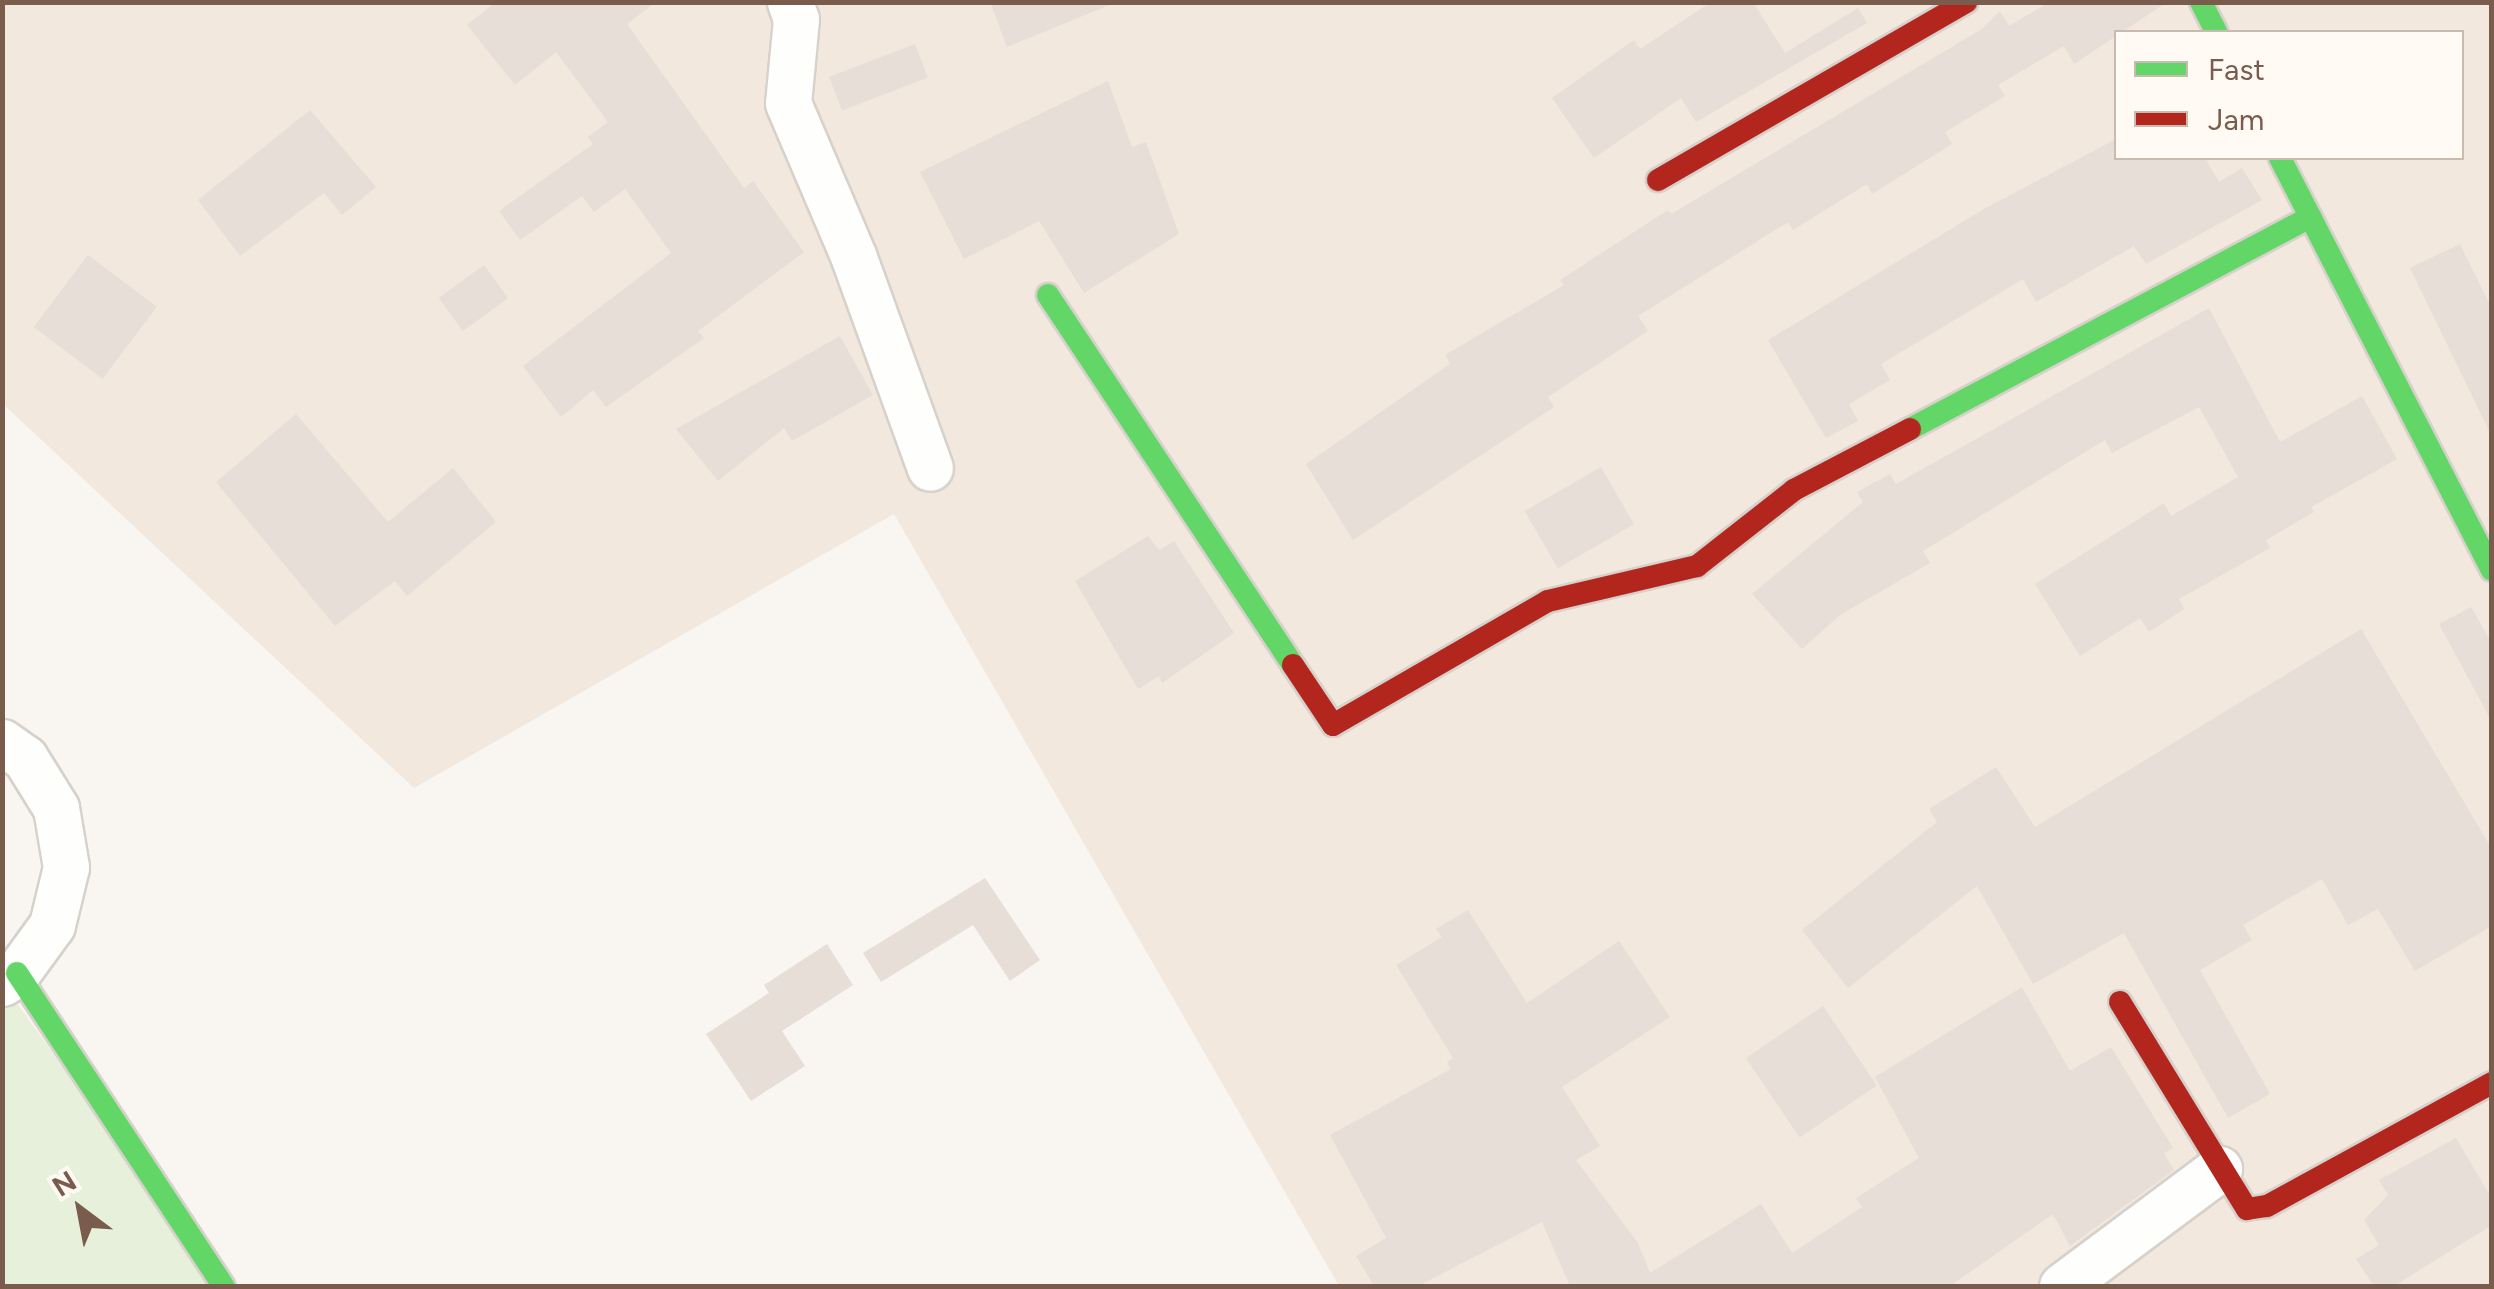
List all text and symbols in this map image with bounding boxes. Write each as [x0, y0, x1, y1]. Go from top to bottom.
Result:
legend [2114, 30, 2464, 160]
text: Fast [2208, 51, 2265, 88]
text: Jam [2208, 101, 2264, 138]
north arrow [30, 1159, 130, 1259]
text: N [46, 1163, 82, 1204]

